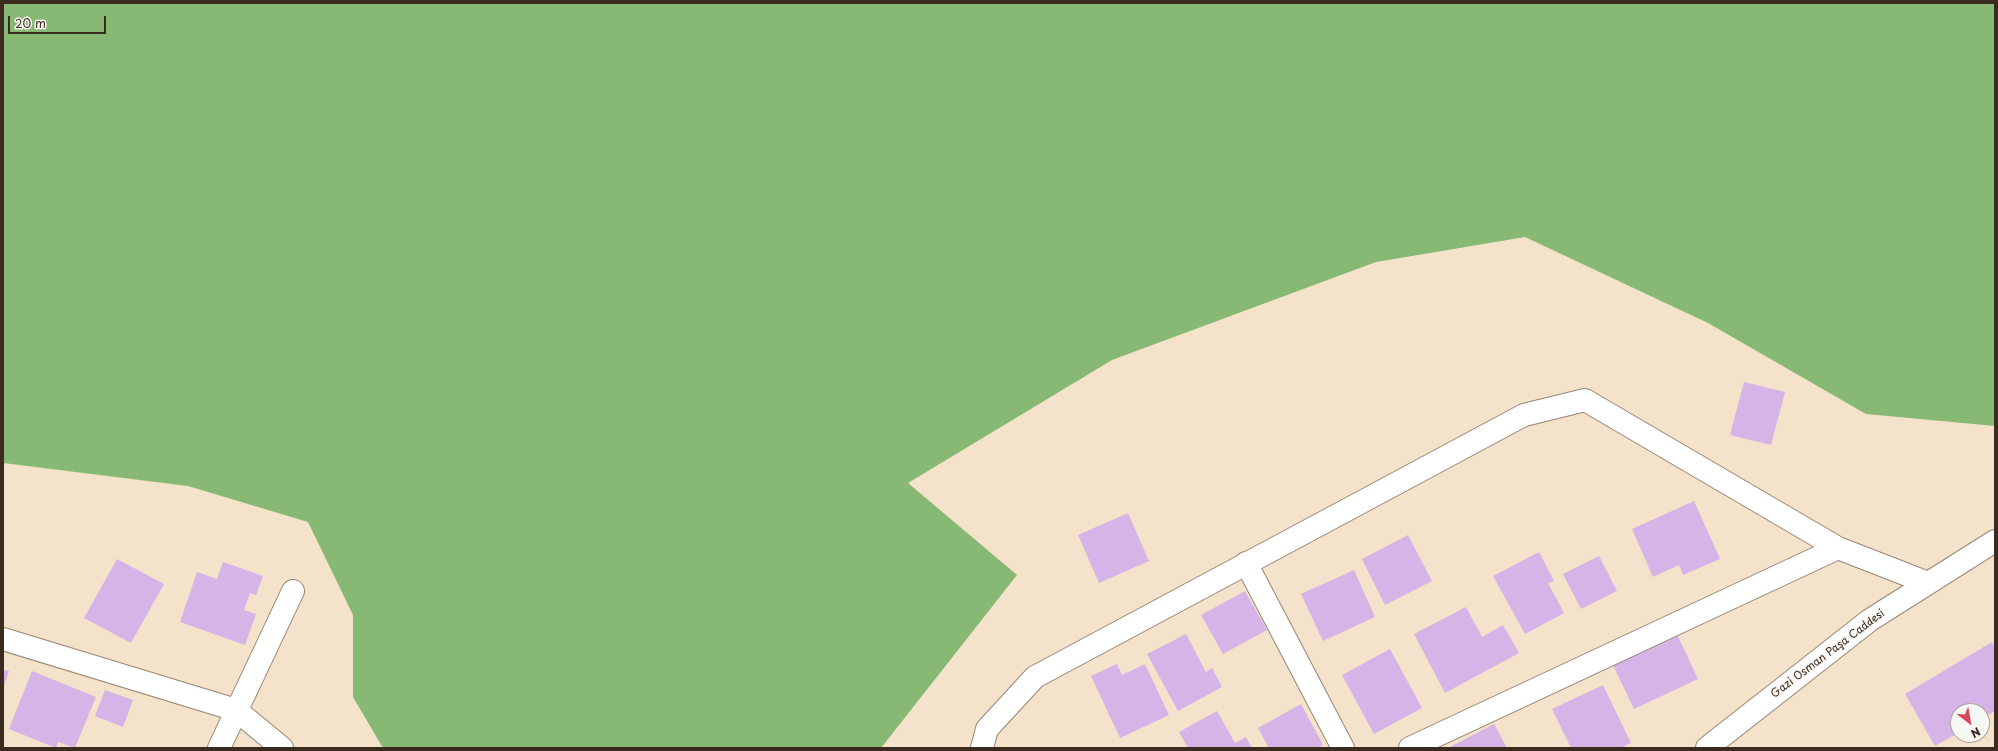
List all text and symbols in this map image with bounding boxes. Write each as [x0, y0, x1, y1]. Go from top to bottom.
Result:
scale bar [10, 8, 108, 34]
text: 20 m [15, 14, 46, 32]
street label: Gazi Osman Paşa Caddesi [1769, 607, 1887, 701]
north arrow [1950, 703, 1990, 743]
text: N [1968, 723, 1984, 742]

